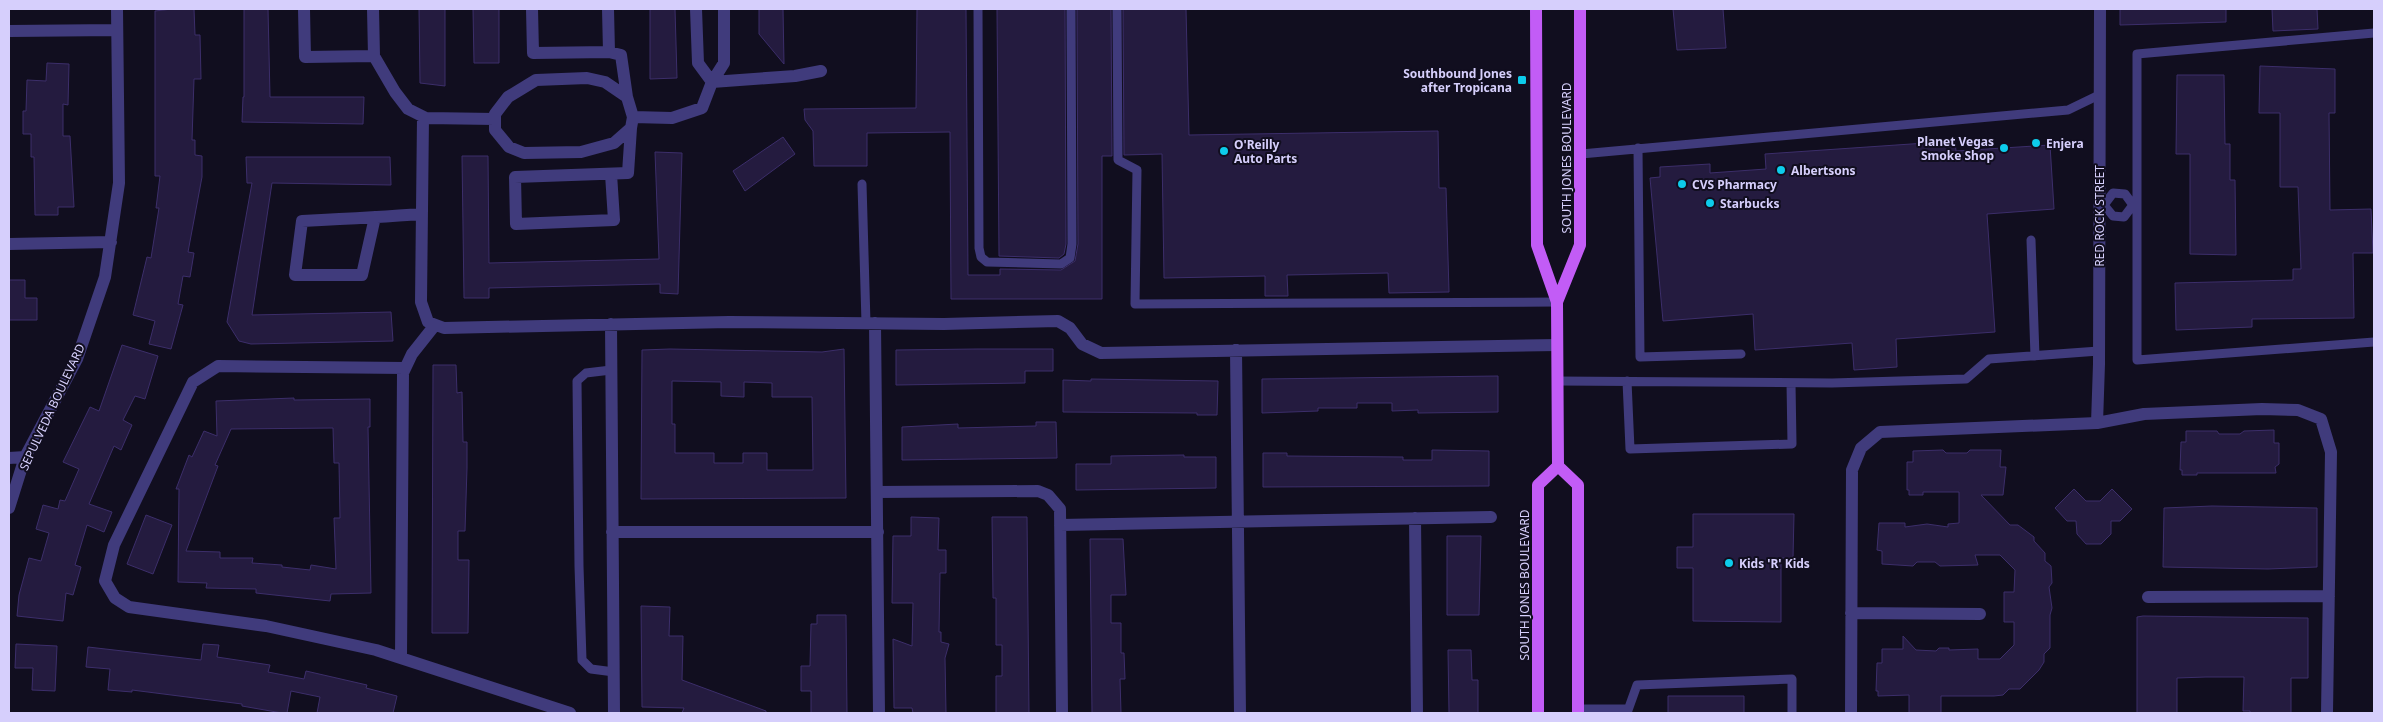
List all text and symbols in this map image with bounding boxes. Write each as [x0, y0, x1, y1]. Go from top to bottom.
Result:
place label: Southbound Jones after Tropicana [1403, 65, 1512, 96]
marker: Southbound Jones after Tropicana [1516, 74, 1528, 86]
street label: SOUTH JONES BOULEVARD [1558, 82, 1575, 234]
place label: Planet Vegas Smoke Shop [1917, 133, 1994, 164]
place label: Enjera [2046, 135, 2084, 152]
place label: O'Reilly Auto Parts [1234, 136, 1297, 167]
marker: Enjera [2030, 137, 2042, 149]
marker: Planet Vegas Smoke Shop [1998, 142, 2010, 154]
marker: O'Reilly Auto Parts [1218, 145, 1230, 157]
place label: Albertsons [1791, 162, 1856, 179]
marker: Albertsons [1775, 164, 1787, 176]
street label: RED ROCK STREET [2091, 165, 2108, 267]
place label: CVS Pharmacy [1692, 176, 1777, 193]
marker: CVS Pharmacy [1676, 178, 1688, 190]
place label: Starbucks [1720, 195, 1779, 212]
marker: Starbucks [1704, 197, 1716, 209]
street label: SEPULVEDA BOULEVARD [15, 341, 89, 473]
street label: SOUTH JONES BOULEVARD [1516, 509, 1533, 661]
place label: Kids 'R' Kids [1739, 555, 1810, 572]
marker: Kids 'R' Kids [1723, 557, 1735, 569]

